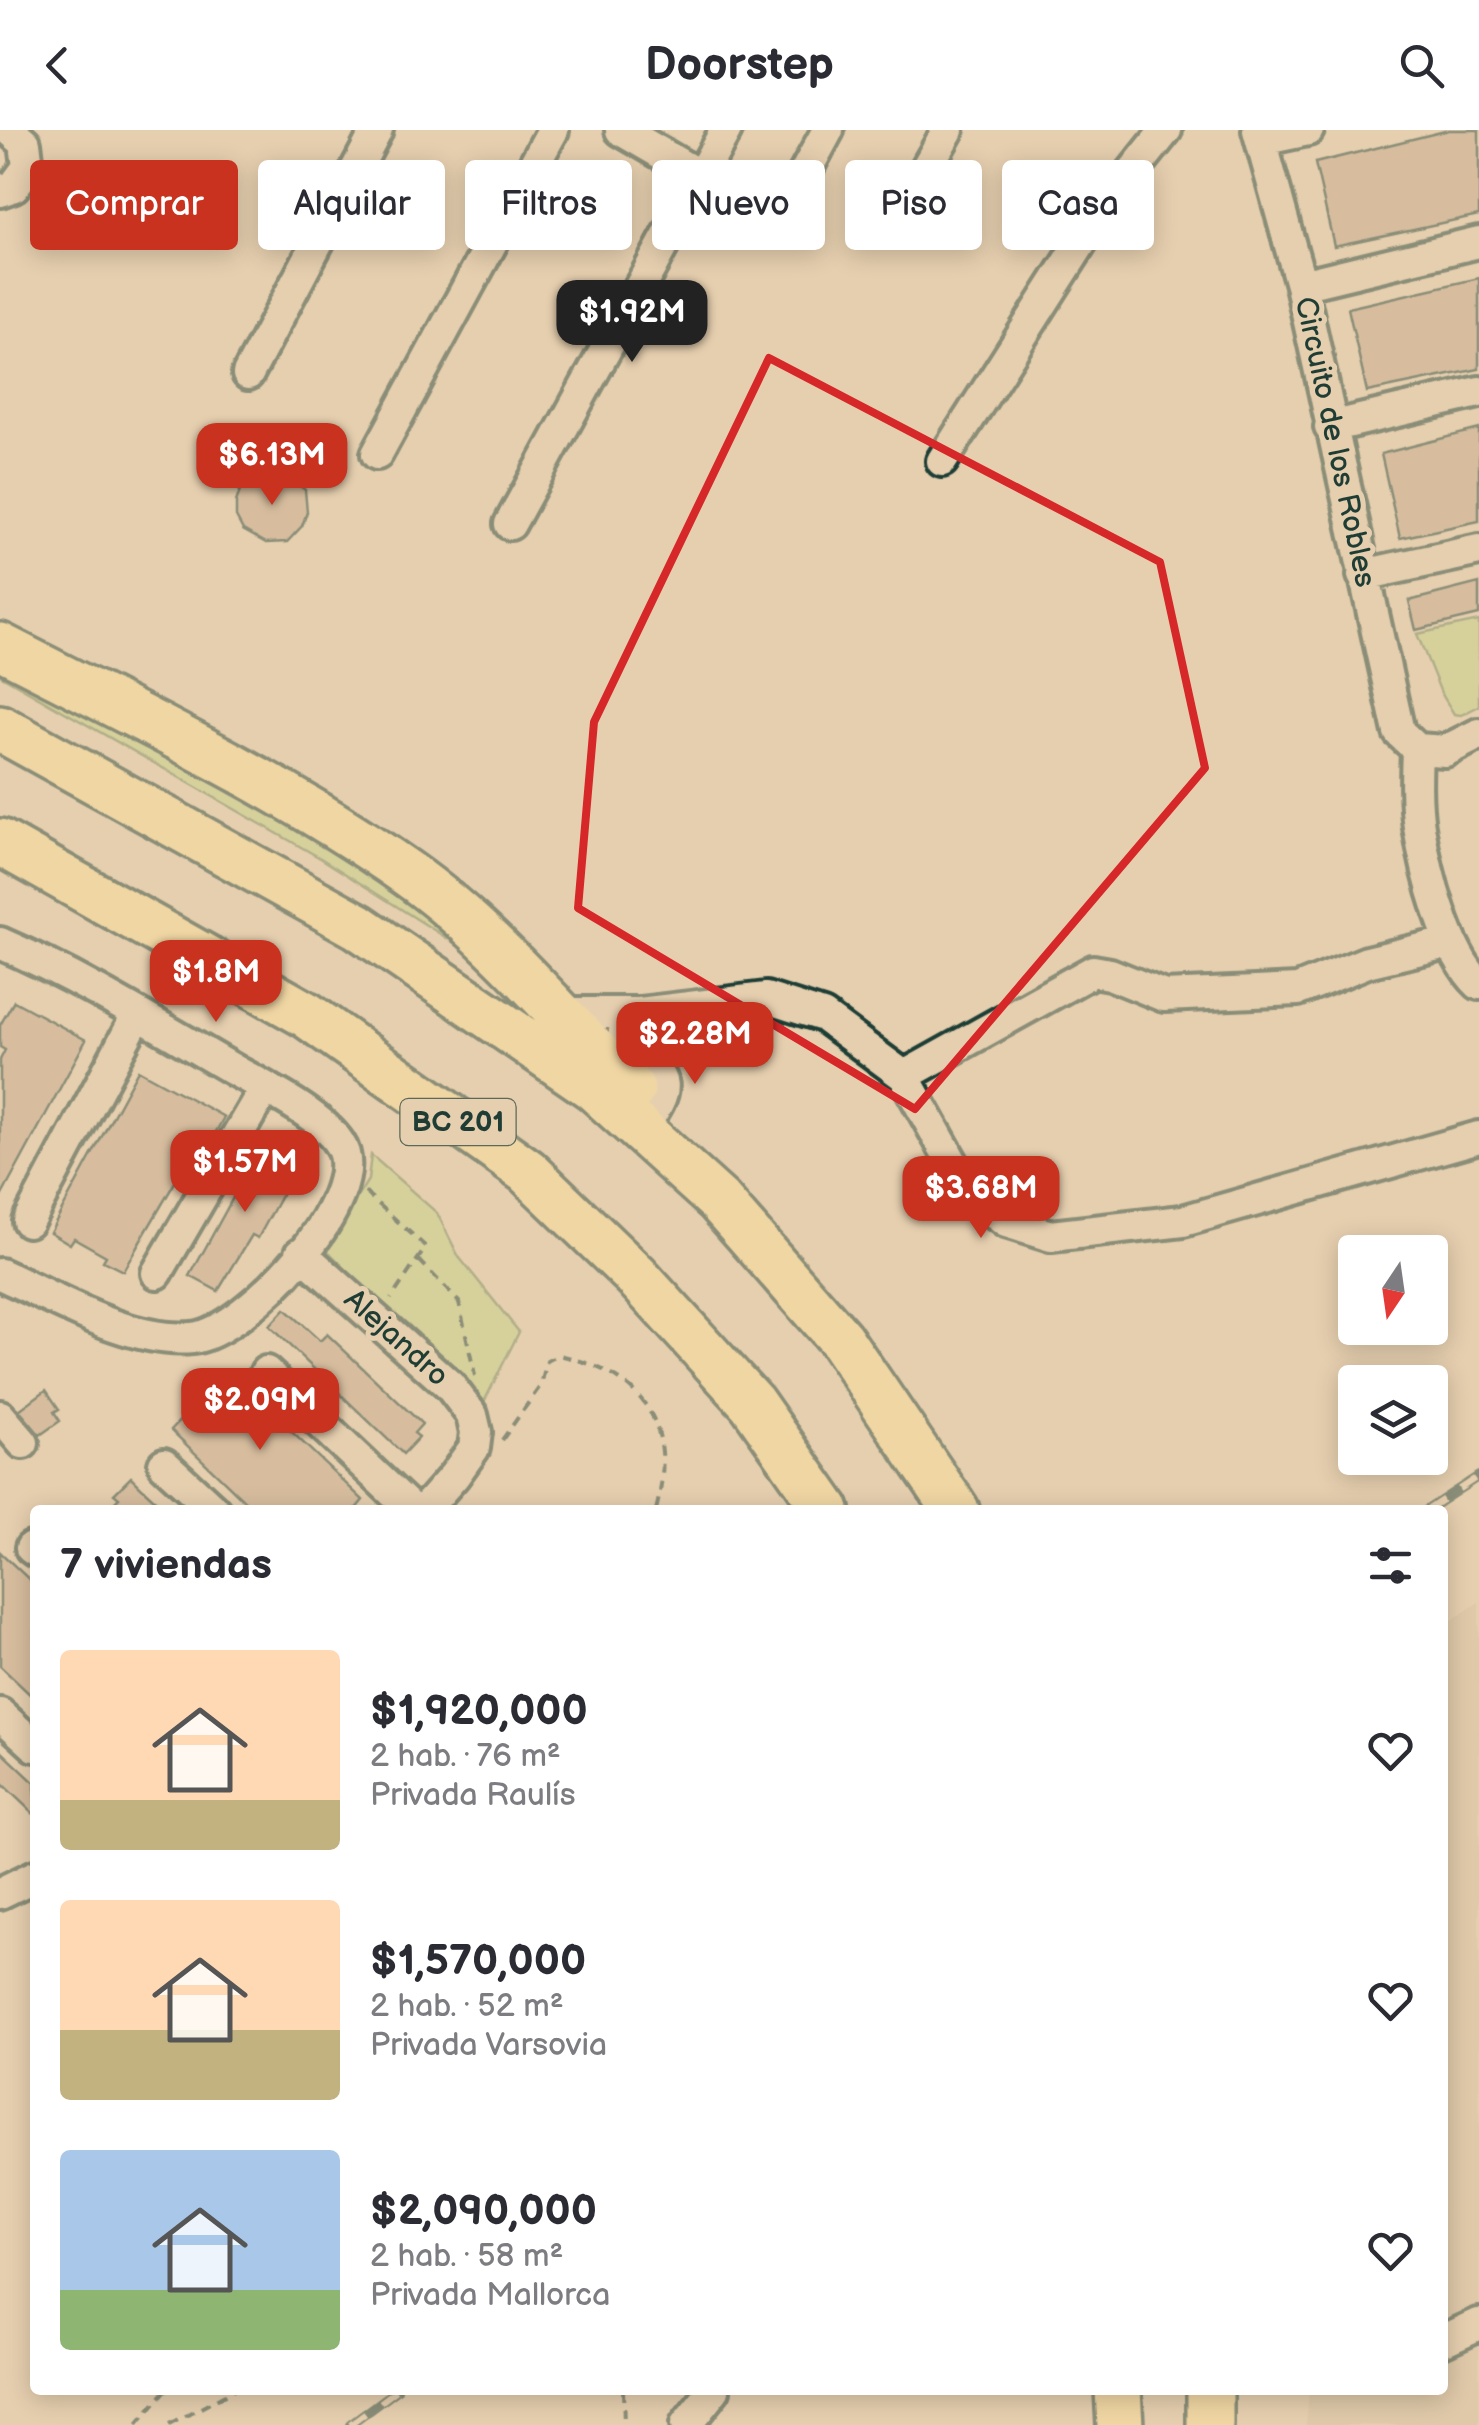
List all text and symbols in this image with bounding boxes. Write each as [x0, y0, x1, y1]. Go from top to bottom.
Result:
icon: back [30, 38, 85, 93]
text: Doorstep [645, 38, 834, 93]
icon: search [1394, 38, 1449, 93]
chip: Comprar [30, 160, 238, 250]
chip: Alquilar [258, 160, 445, 250]
chip: Filtros [465, 160, 632, 250]
chip: Nuevo [652, 160, 825, 250]
chip: Piso [845, 160, 982, 250]
chip: Casa [1002, 160, 1154, 250]
pin: $1.92M [551, 280, 713, 365]
text: $1.92M [578, 293, 686, 332]
street label: Circuito de los Robles [1287, 294, 1383, 590]
pin: $6.13M [191, 423, 353, 508]
text: $6.13M [218, 436, 326, 475]
pin: $1.8M [146, 940, 286, 1025]
text: $1.8M [172, 953, 260, 992]
pin: $2.28M [614, 1002, 776, 1087]
text: $2.28M [638, 1015, 752, 1054]
road number: BC 201 [400, 1099, 516, 1145]
pin: $1.57M [164, 1130, 326, 1215]
text: $1.57M [192, 1143, 298, 1182]
pin: $3.68M [900, 1156, 1062, 1241]
text: $3.68M [924, 1169, 1038, 1208]
north arrow [1338, 1235, 1448, 1345]
map controls [1338, 1235, 1448, 1475]
street label: Alejandro [336, 1282, 456, 1394]
button: layers [1338, 1365, 1448, 1475]
pin: $2.09M [179, 1368, 341, 1453]
text: $2.09M [203, 1381, 317, 1420]
icon: filters [1363, 1538, 1418, 1593]
text: 7 viviendas [60, 1540, 272, 1591]
text: $1,920,000 [370, 1686, 588, 1737]
icon: home [140, 1690, 260, 1810]
icon: heart [1363, 1723, 1418, 1778]
text: 2 hab. · 76 m² [370, 1737, 561, 1776]
text: Privada Raulís [370, 1776, 576, 1815]
text: $1,570,000 [370, 1936, 586, 1987]
icon: home [140, 1940, 260, 2060]
icon: heart [1363, 1973, 1418, 2028]
text: 2 hab. · 52 m² [370, 1987, 563, 2026]
text: Privada Varsovia [370, 2026, 607, 2065]
text: $2,090,000 [370, 2186, 597, 2237]
icon: home [140, 2190, 260, 2310]
icon: heart [1363, 2223, 1418, 2278]
text: 2 hab. · 58 m² [370, 2237, 563, 2276]
text: Privada Mallorca [370, 2276, 610, 2315]

